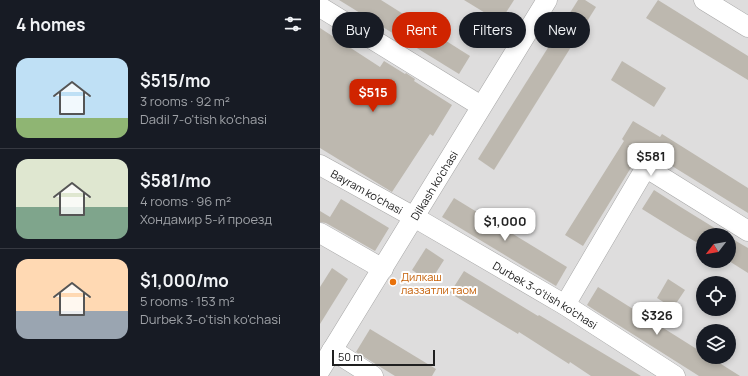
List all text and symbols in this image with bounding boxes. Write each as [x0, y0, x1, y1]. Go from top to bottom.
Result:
chip: Buy [332, 12, 384, 48]
chip: Rent [392, 12, 451, 48]
chip: Filters [459, 12, 526, 48]
chip: New [534, 12, 590, 48]
text: 4 homes [16, 13, 85, 36]
icon: filters [282, 13, 304, 35]
text: $515/mo [140, 69, 211, 92]
icon: home [48, 74, 96, 122]
pin: $515 [349, 79, 397, 113]
text: $515 [358, 83, 388, 101]
text: 3 rooms · 92 m² [140, 92, 230, 110]
text: Dadil 7-o'tish ko'chasi [140, 110, 267, 128]
pin: $581 [627, 143, 675, 177]
street label: Dilkash ko'chasi [406, 147, 461, 223]
text: $581 [636, 147, 666, 165]
street label: Bayram ko'chasi [329, 165, 406, 217]
text: $581/mo [140, 169, 211, 192]
icon: home [48, 175, 96, 223]
text: 4 rooms · 96 m² [140, 192, 231, 210]
pin: $1,000 [472, 208, 538, 242]
text: Хондамир 5-й проезд [140, 210, 272, 228]
text: $1,000 [484, 212, 526, 230]
north arrow [696, 228, 736, 268]
map controls [696, 228, 736, 364]
street label: Durbek 3-o'tish ko'chasi [490, 257, 601, 332]
text: $1,000/mo [140, 269, 229, 292]
place label: Дилкаш лаззатли таом [401, 269, 477, 297]
icon: home [48, 275, 96, 323]
button: locate [696, 276, 736, 316]
marker: Дилкаш лаззатли таом [388, 277, 398, 287]
text: 5 rooms · 153 m² [140, 292, 235, 310]
pin: $326 [633, 302, 681, 336]
text: $326 [641, 306, 673, 324]
text: Durbek 3-o'tish ko'chasi [140, 310, 281, 328]
button: layers [696, 324, 736, 364]
scale bar [332, 348, 435, 367]
text: 50 m [338, 349, 363, 364]

